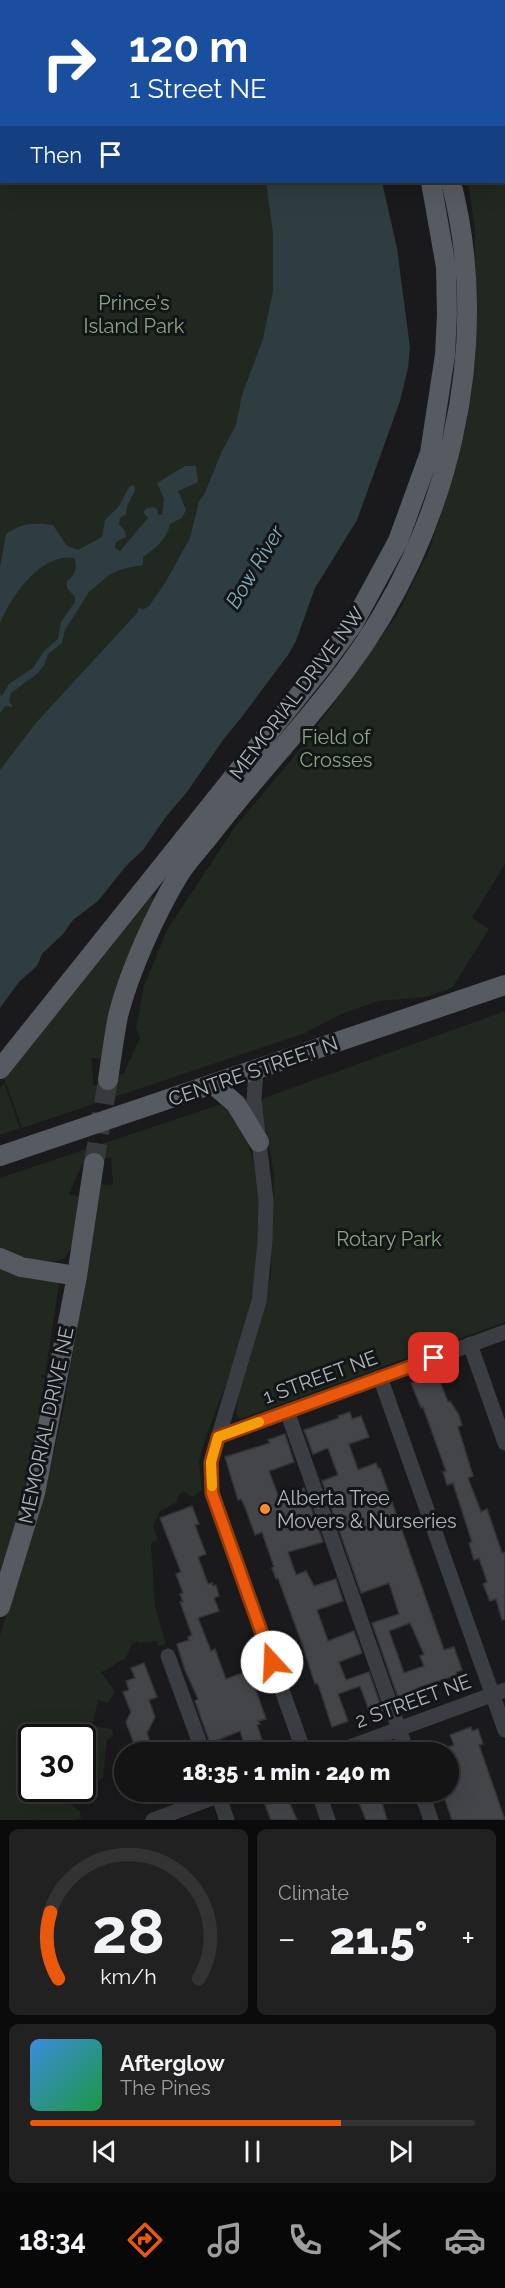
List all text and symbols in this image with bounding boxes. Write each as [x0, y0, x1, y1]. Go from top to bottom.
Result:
text: 120 m [129, 23, 248, 72]
icon: right [30, 24, 108, 102]
text: 1 Street NE [129, 73, 266, 104]
icon: arrive [94, 138, 127, 171]
text: Then [30, 142, 82, 168]
park label: Prince's Island Park [84, 291, 185, 338]
water label: Bow River [220, 520, 289, 613]
street label: MEMORIAL DRIVE NW [224, 602, 370, 784]
park label: Field of Crosses [299, 725, 373, 772]
street label: CENTRE STREET N [165, 1031, 341, 1111]
park label: Rotary Park [336, 1227, 442, 1251]
street label: MEMORIAL DRIVE NE [13, 1324, 79, 1526]
pin [408, 1332, 459, 1383]
icon: arrive [417, 1341, 450, 1374]
street label: 1 STREET NE [260, 1345, 380, 1409]
place label: Alberta Tree Movers & Nurseries [277, 1486, 457, 1533]
marker: Alberta Tree Movers & Nurseries [258, 1502, 272, 1516]
position arrow [240, 1630, 304, 1694]
street label: 2 STREET NE [352, 1669, 474, 1733]
speed limit sign: 30 [18, 1724, 96, 1802]
text: 18:35 · 1 min · 240 m [183, 1759, 390, 1785]
text: Climate [278, 1881, 349, 1905]
text: 28 [92, 1894, 165, 1968]
text: 21.5° [329, 1912, 428, 1965]
text: − [278, 1919, 296, 1958]
text: + [461, 1919, 475, 1958]
text: km/h [100, 1964, 157, 1989]
text: Afterglow [120, 2050, 225, 2076]
text: The Pines [120, 2076, 211, 2100]
icon: previous [88, 2135, 121, 2168]
icon: pause [236, 2135, 269, 2168]
icon: next [384, 2135, 417, 2168]
icon: directions [124, 2219, 166, 2261]
icon: music [204, 2219, 246, 2261]
icon: phone [284, 2219, 326, 2261]
icon: climate [364, 2219, 406, 2261]
icon: car [444, 2219, 486, 2261]
text: 18:34 [19, 2225, 86, 2256]

